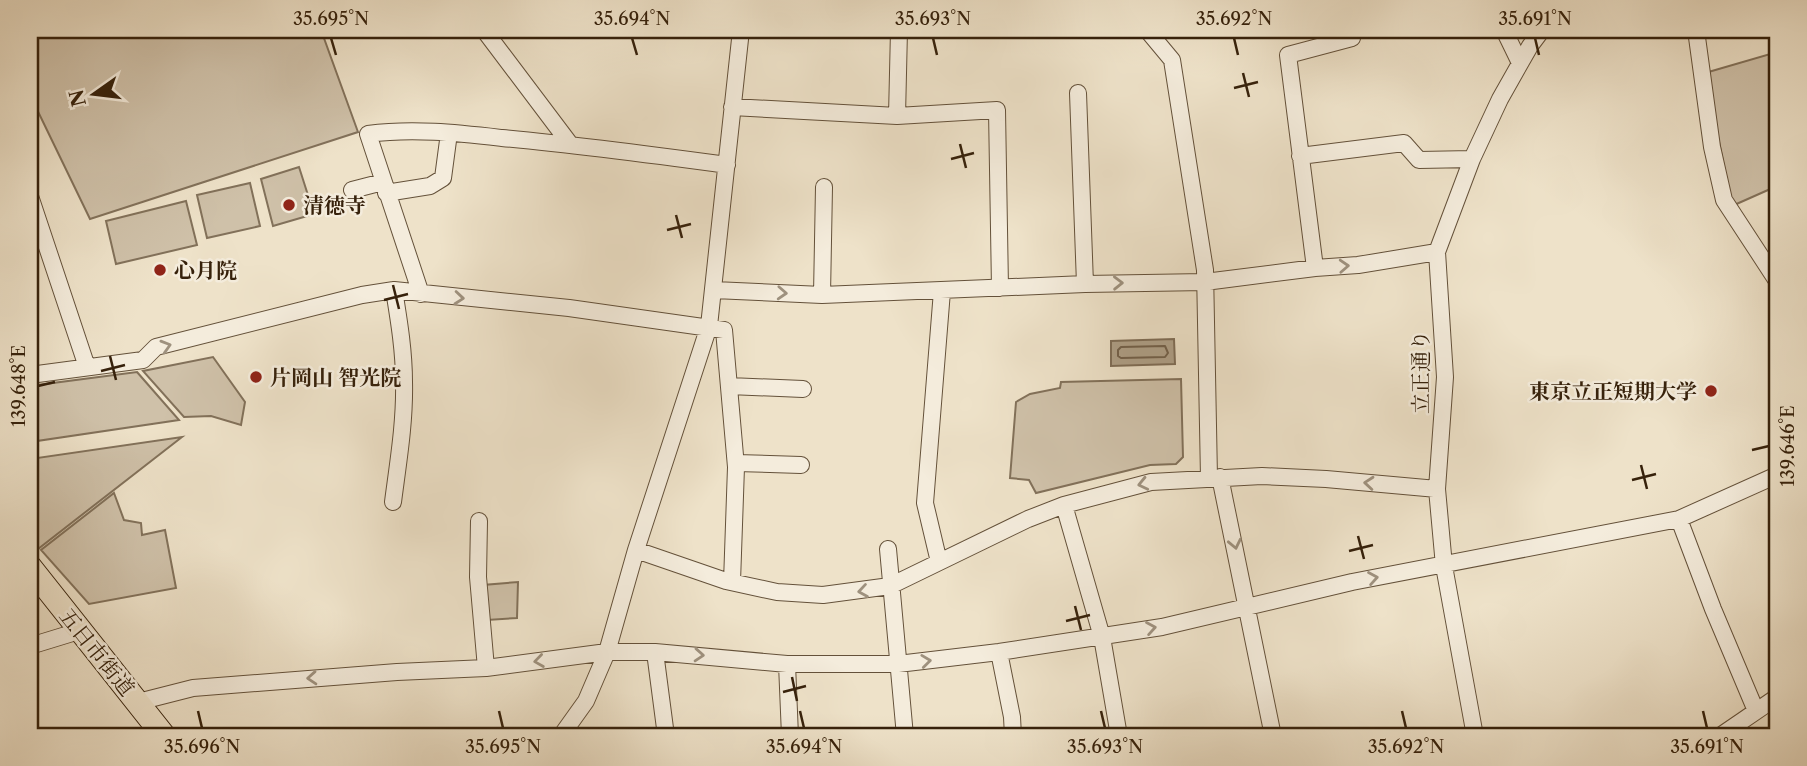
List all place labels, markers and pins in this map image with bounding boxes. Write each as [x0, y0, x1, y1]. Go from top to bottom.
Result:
place label: 清徳寺 [303, 193, 366, 218]
marker: 清徳寺 [281, 197, 297, 213]
place label: 心月院 [174, 258, 237, 283]
marker: 心月院 [152, 262, 168, 278]
place label: 片岡山 智光院 [270, 365, 401, 390]
marker: 片岡山 智光院 [248, 369, 264, 385]
place label: 東京立正短期大学 [1529, 379, 1697, 404]
marker: 東京立正短期大学 [1703, 383, 1719, 399]

